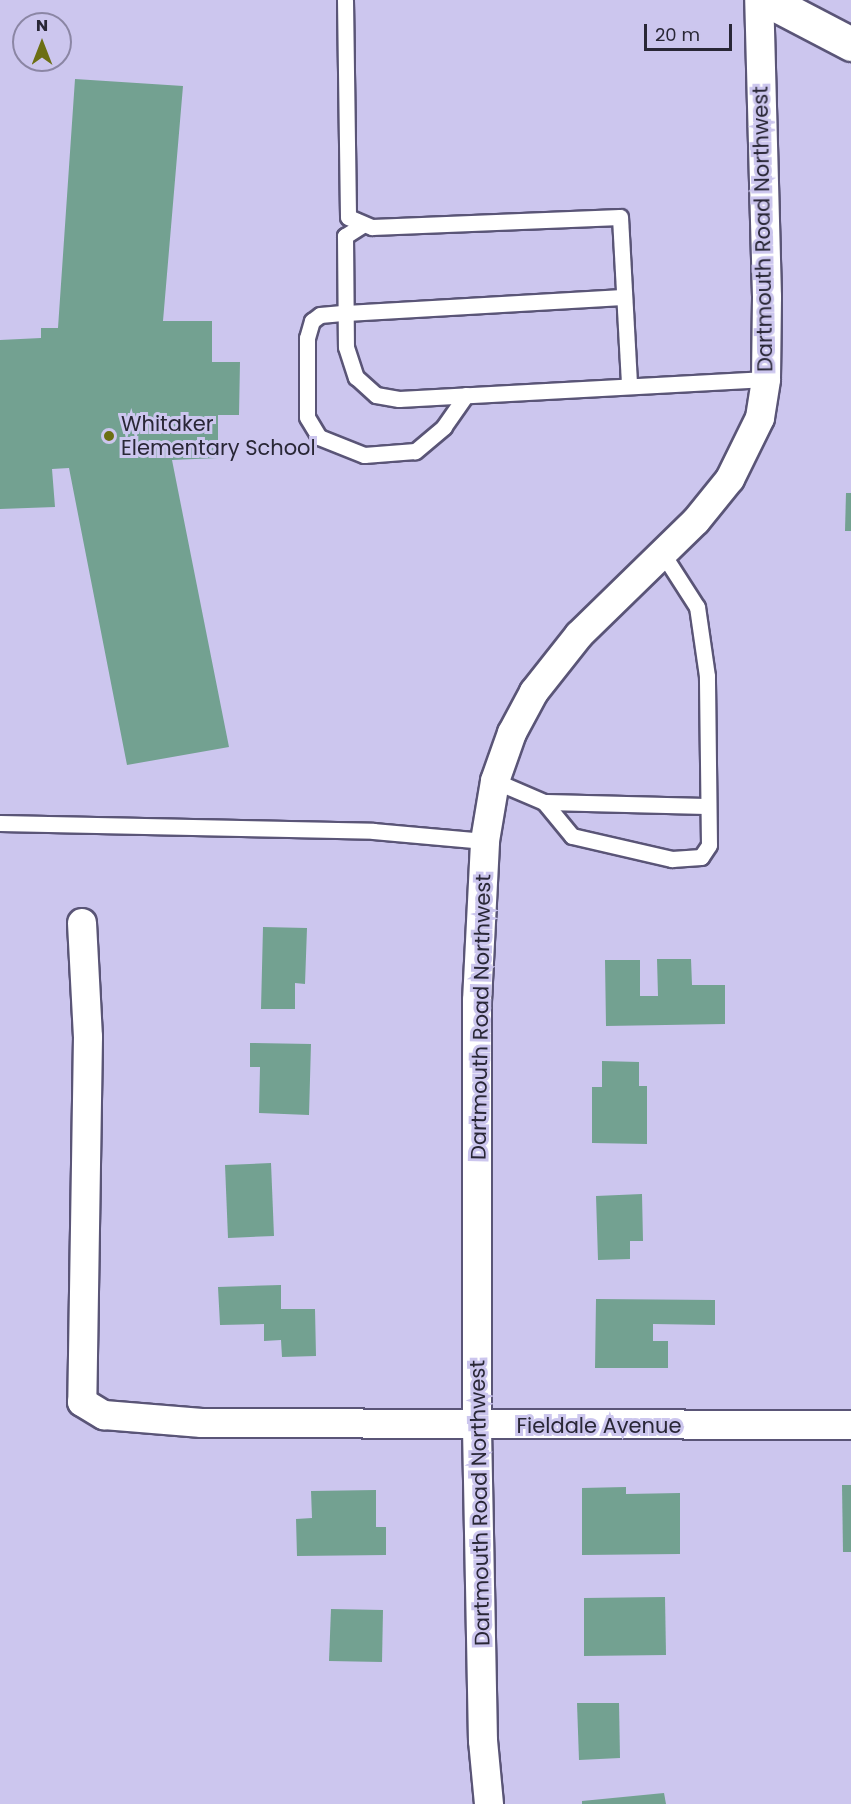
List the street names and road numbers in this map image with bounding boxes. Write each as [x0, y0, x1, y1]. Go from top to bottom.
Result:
street label: Dartmouth Road Northwest [748, 86, 778, 372]
street label: Dartmouth Road Northwest [466, 874, 496, 1160]
street label: Dartmouth Road Northwest [465, 1360, 495, 1646]
street label: Fieldale Avenue [517, 1413, 681, 1439]

